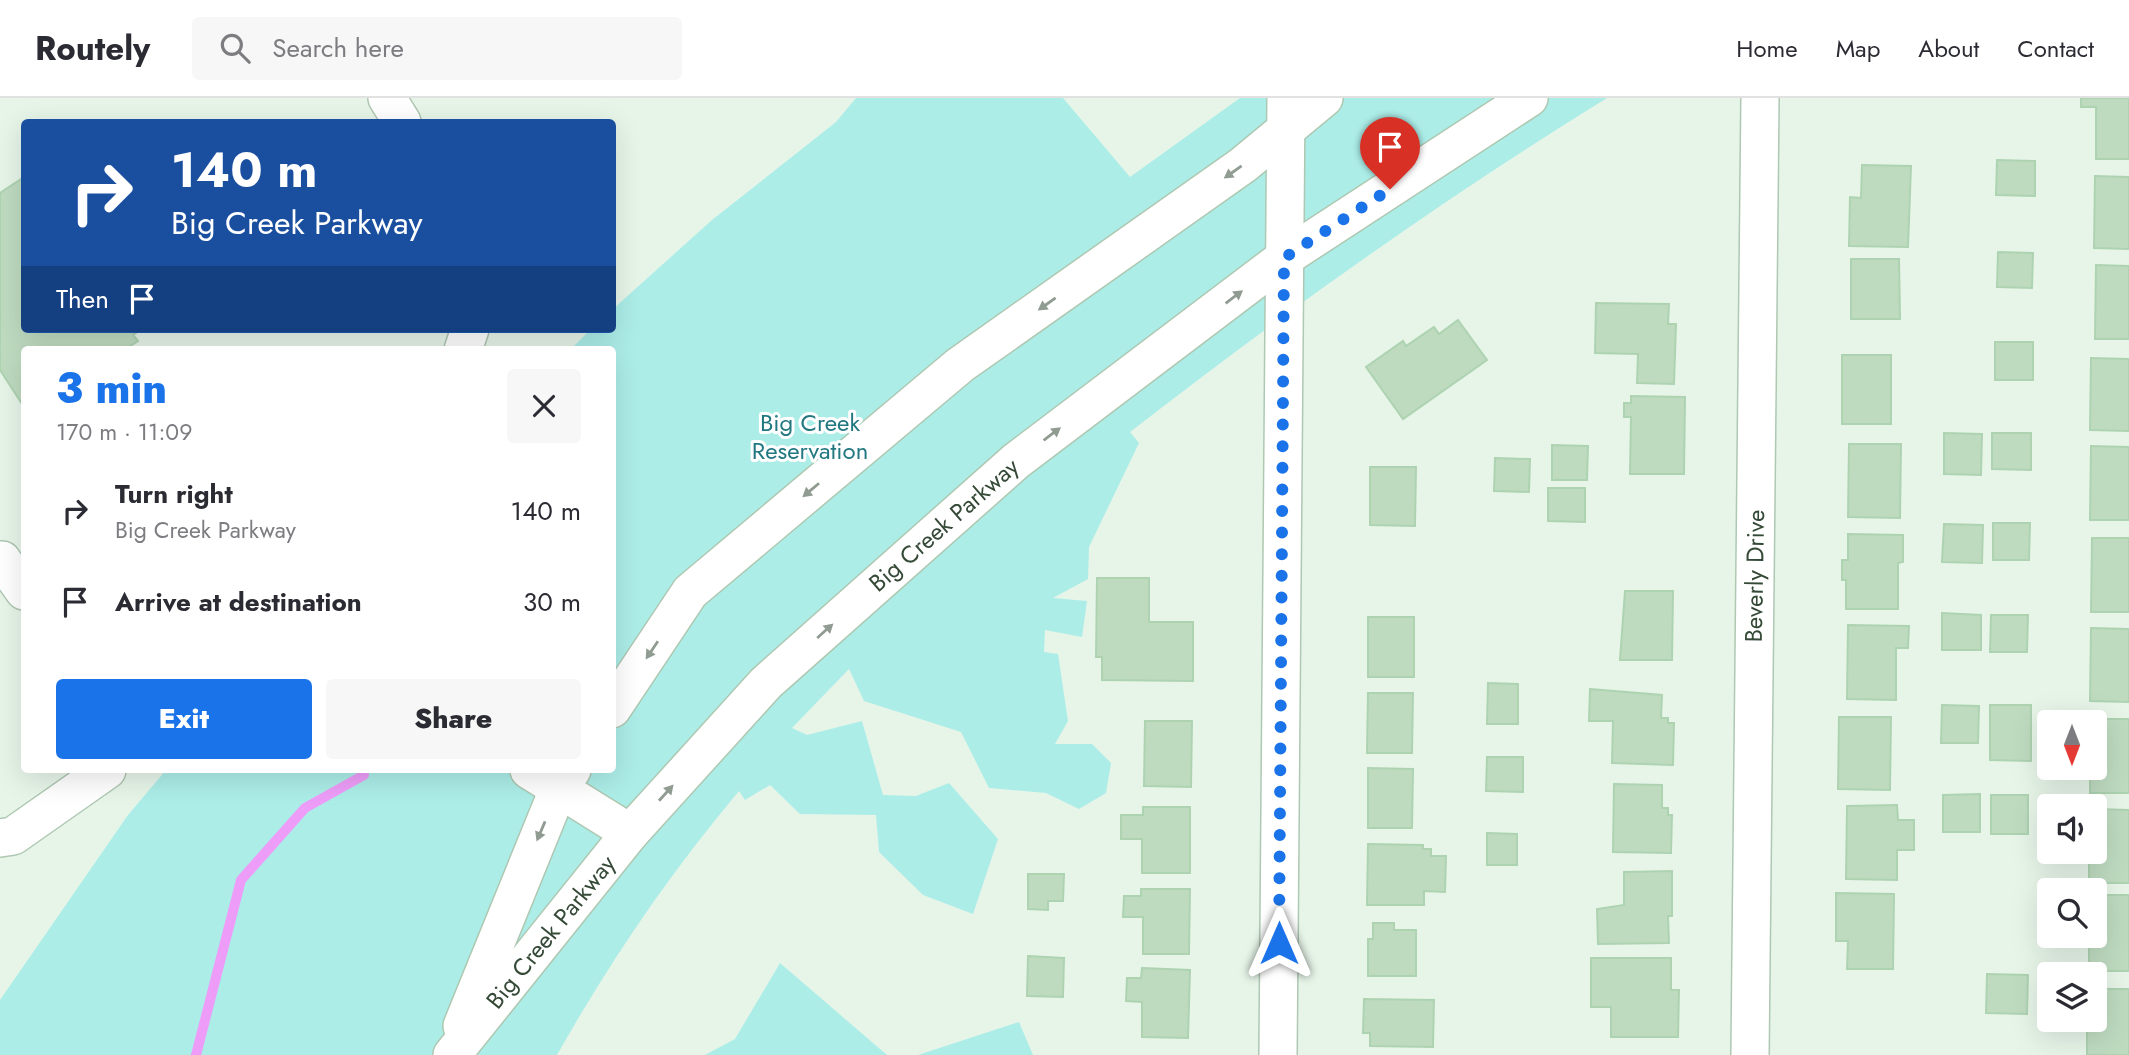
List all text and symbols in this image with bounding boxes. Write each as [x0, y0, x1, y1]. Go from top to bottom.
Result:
search box [192, 17, 682, 80]
text: Routely [35, 25, 150, 72]
icon: search [216, 29, 254, 67]
text: Search here [272, 29, 404, 67]
text: Home [1736, 31, 1798, 66]
text: Map [1836, 31, 1880, 66]
text: About [1918, 31, 1979, 66]
text: Contact [2017, 31, 2094, 66]
pin [1360, 117, 1420, 189]
icon: arrive [1371, 128, 1409, 166]
text: 140 m [171, 135, 317, 205]
icon: right [56, 147, 147, 238]
one-way arrow [1224, 165, 1242, 179]
text: Big Creek Parkway [171, 200, 423, 246]
text: Then [56, 280, 109, 318]
icon: arrive [123, 280, 161, 318]
one-way arrow [1224, 289, 1242, 304]
one-way arrow [1038, 297, 1056, 311]
text: 3 min [56, 358, 167, 419]
button: close [507, 369, 581, 443]
park label: Big Creek Reservation [752, 405, 868, 468]
text: 170 m · 11:09 [56, 415, 192, 449]
one-way arrow [1043, 427, 1061, 441]
street label: Big Creek Parkway [861, 449, 1027, 600]
text: Turn right [115, 475, 233, 513]
one-way arrow [803, 482, 820, 497]
icon: right [56, 492, 94, 530]
text: 140 m [510, 492, 581, 530]
street label: Beverly Drive [1736, 509, 1773, 643]
text: Big Creek Parkway [115, 513, 296, 547]
icon: arrive [56, 583, 94, 621]
text: Arrive at destination [115, 583, 362, 621]
text: 30 m [523, 583, 581, 621]
one-way arrow [816, 624, 833, 639]
one-way arrow [645, 640, 658, 659]
button: Exit [56, 679, 312, 759]
button: Share [326, 679, 581, 759]
north arrow [2037, 710, 2107, 780]
map controls [2037, 710, 2107, 1032]
one-way arrow [658, 784, 674, 802]
button: sound [2037, 794, 2107, 864]
one-way arrow [535, 820, 546, 841]
street label: Big Creek Parkway [478, 847, 624, 1016]
button: search [2037, 878, 2107, 948]
position arrow [1242, 906, 1316, 980]
button: layers [2037, 962, 2107, 1032]

